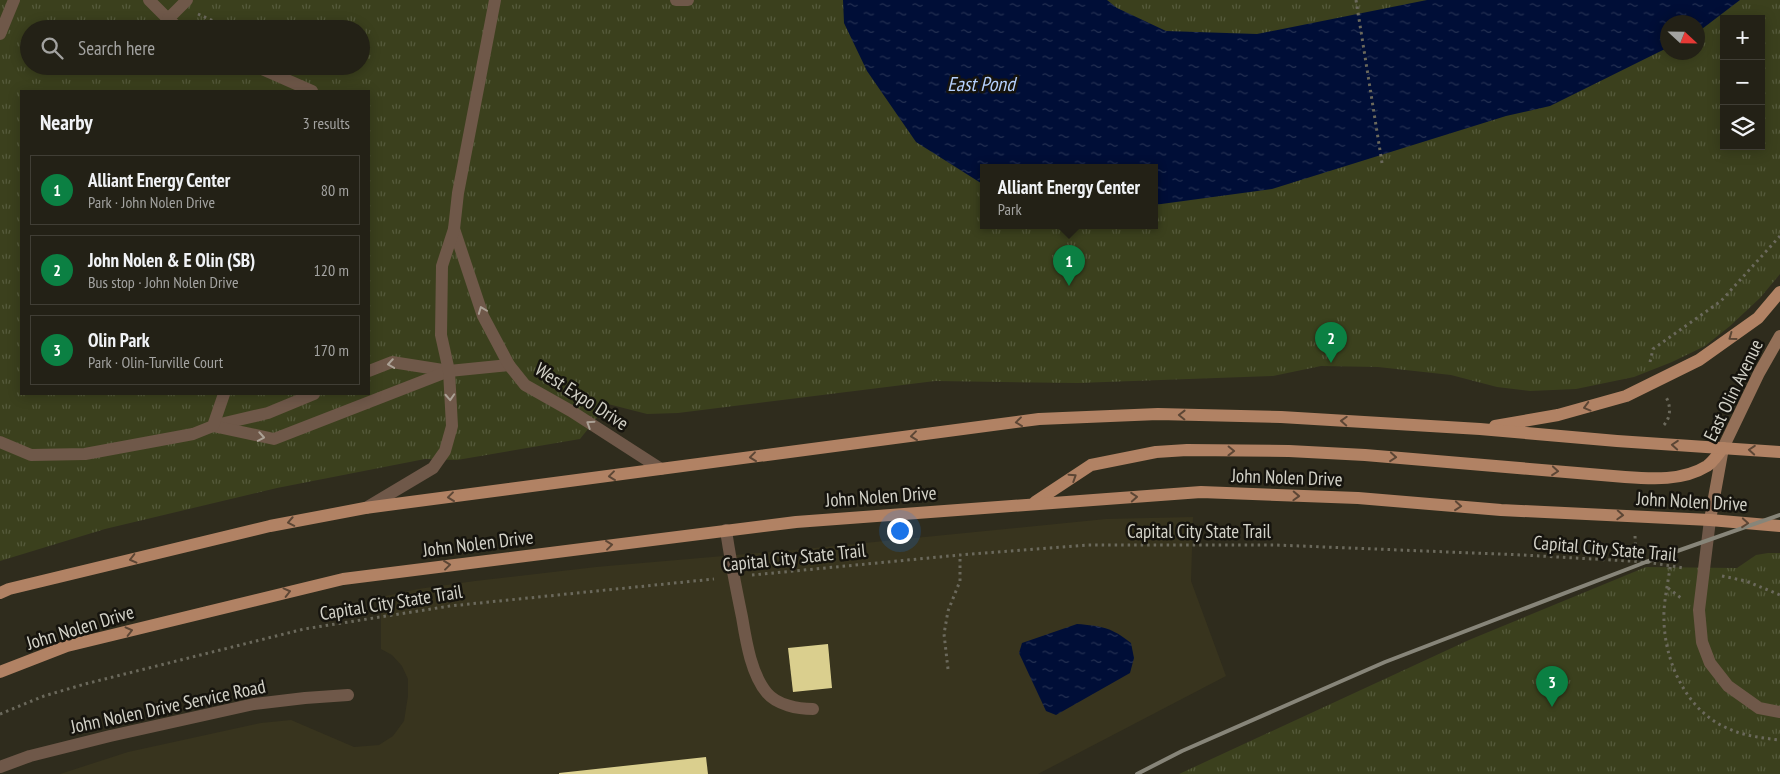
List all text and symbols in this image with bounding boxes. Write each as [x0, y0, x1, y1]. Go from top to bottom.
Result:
north arrow [1660, 15, 1705, 60]
map controls [1720, 15, 1765, 150]
button: + [1720, 15, 1765, 60]
search box [20, 20, 370, 75]
icon: search [38, 34, 66, 62]
text: Search here [78, 36, 155, 60]
button: − [1720, 60, 1765, 105]
water label: East Pond [947, 71, 1017, 97]
button: layers [1720, 105, 1765, 150]
text: Nearby [40, 109, 93, 136]
text: 3 results [303, 113, 350, 133]
popup [980, 164, 1158, 229]
text: Alliant Energy Center [88, 168, 230, 192]
text: Alliant Energy Center [998, 175, 1140, 199]
text: 1 [53, 180, 61, 200]
text: 80 m [321, 180, 349, 200]
text: Park · John Nolen Drive [88, 192, 215, 212]
text: Park [998, 199, 1022, 219]
pin: 1 [1053, 245, 1085, 286]
text: John Nolen & E Olin (SB) [88, 248, 255, 272]
text: 2 [53, 260, 61, 280]
text: 120 m [314, 260, 349, 280]
text: Bus stop · John Nolen Drive [88, 272, 239, 292]
one-way arrow [478, 307, 488, 315]
pin: 2 [1315, 322, 1347, 363]
text: Olin Park [88, 328, 150, 352]
one-way arrow [1728, 331, 1738, 340]
street label: East Olin Avenue [1698, 335, 1768, 445]
text: 3 [53, 340, 61, 360]
text: 170 m [314, 340, 349, 360]
text: Park · Olin-Turville Court [88, 352, 223, 372]
street label: West Expo Drive [531, 357, 633, 435]
one-way arrow [387, 359, 395, 369]
one-way arrow [445, 393, 456, 401]
one-way arrow [1582, 401, 1591, 412]
one-way arrow [1177, 410, 1185, 420]
one-way arrow [1015, 416, 1023, 427]
one-way arrow [1340, 416, 1348, 427]
one-way arrow [587, 421, 596, 430]
one-way arrow [910, 430, 918, 441]
one-way arrow [257, 432, 265, 442]
one-way arrow [1670, 440, 1678, 451]
one-way arrow [1227, 445, 1235, 456]
one-way arrow [1747, 445, 1755, 456]
one-way arrow [749, 451, 757, 462]
one-way arrow [1389, 452, 1397, 463]
street label: John Nolen Drive [1230, 463, 1343, 491]
one-way arrow [1551, 465, 1559, 476]
one-way arrow [608, 470, 617, 480]
one-way arrow [1068, 474, 1077, 483]
street label: John Nolen Drive [824, 480, 937, 512]
street label: John Nolen Drive [1635, 486, 1748, 516]
one-way arrow [1292, 490, 1300, 501]
one-way arrow [447, 491, 455, 502]
one-way arrow [1130, 491, 1138, 502]
one-way arrow [1454, 501, 1462, 512]
one-way arrow [1616, 510, 1624, 521]
one-way arrow [286, 516, 295, 526]
one-way arrow [1741, 517, 1749, 528]
your location [887, 518, 913, 544]
street label: Capital City State Trail [1127, 519, 1272, 543]
street label: John Nolen Drive [420, 524, 535, 562]
street label: Capital City State Trail [1532, 530, 1678, 566]
street label: Capital City State Trail [721, 537, 867, 576]
one-way arrow [605, 540, 613, 551]
one-way arrow [128, 553, 137, 564]
one-way arrow [443, 561, 452, 571]
street label: Capital City State Trail [318, 579, 465, 625]
one-way arrow [283, 587, 292, 598]
street label: John Nolen Drive [22, 599, 137, 655]
one-way arrow [125, 626, 134, 637]
pin: 3 [1536, 666, 1568, 707]
street label: John Nolen Drive Service Road [67, 674, 268, 739]

